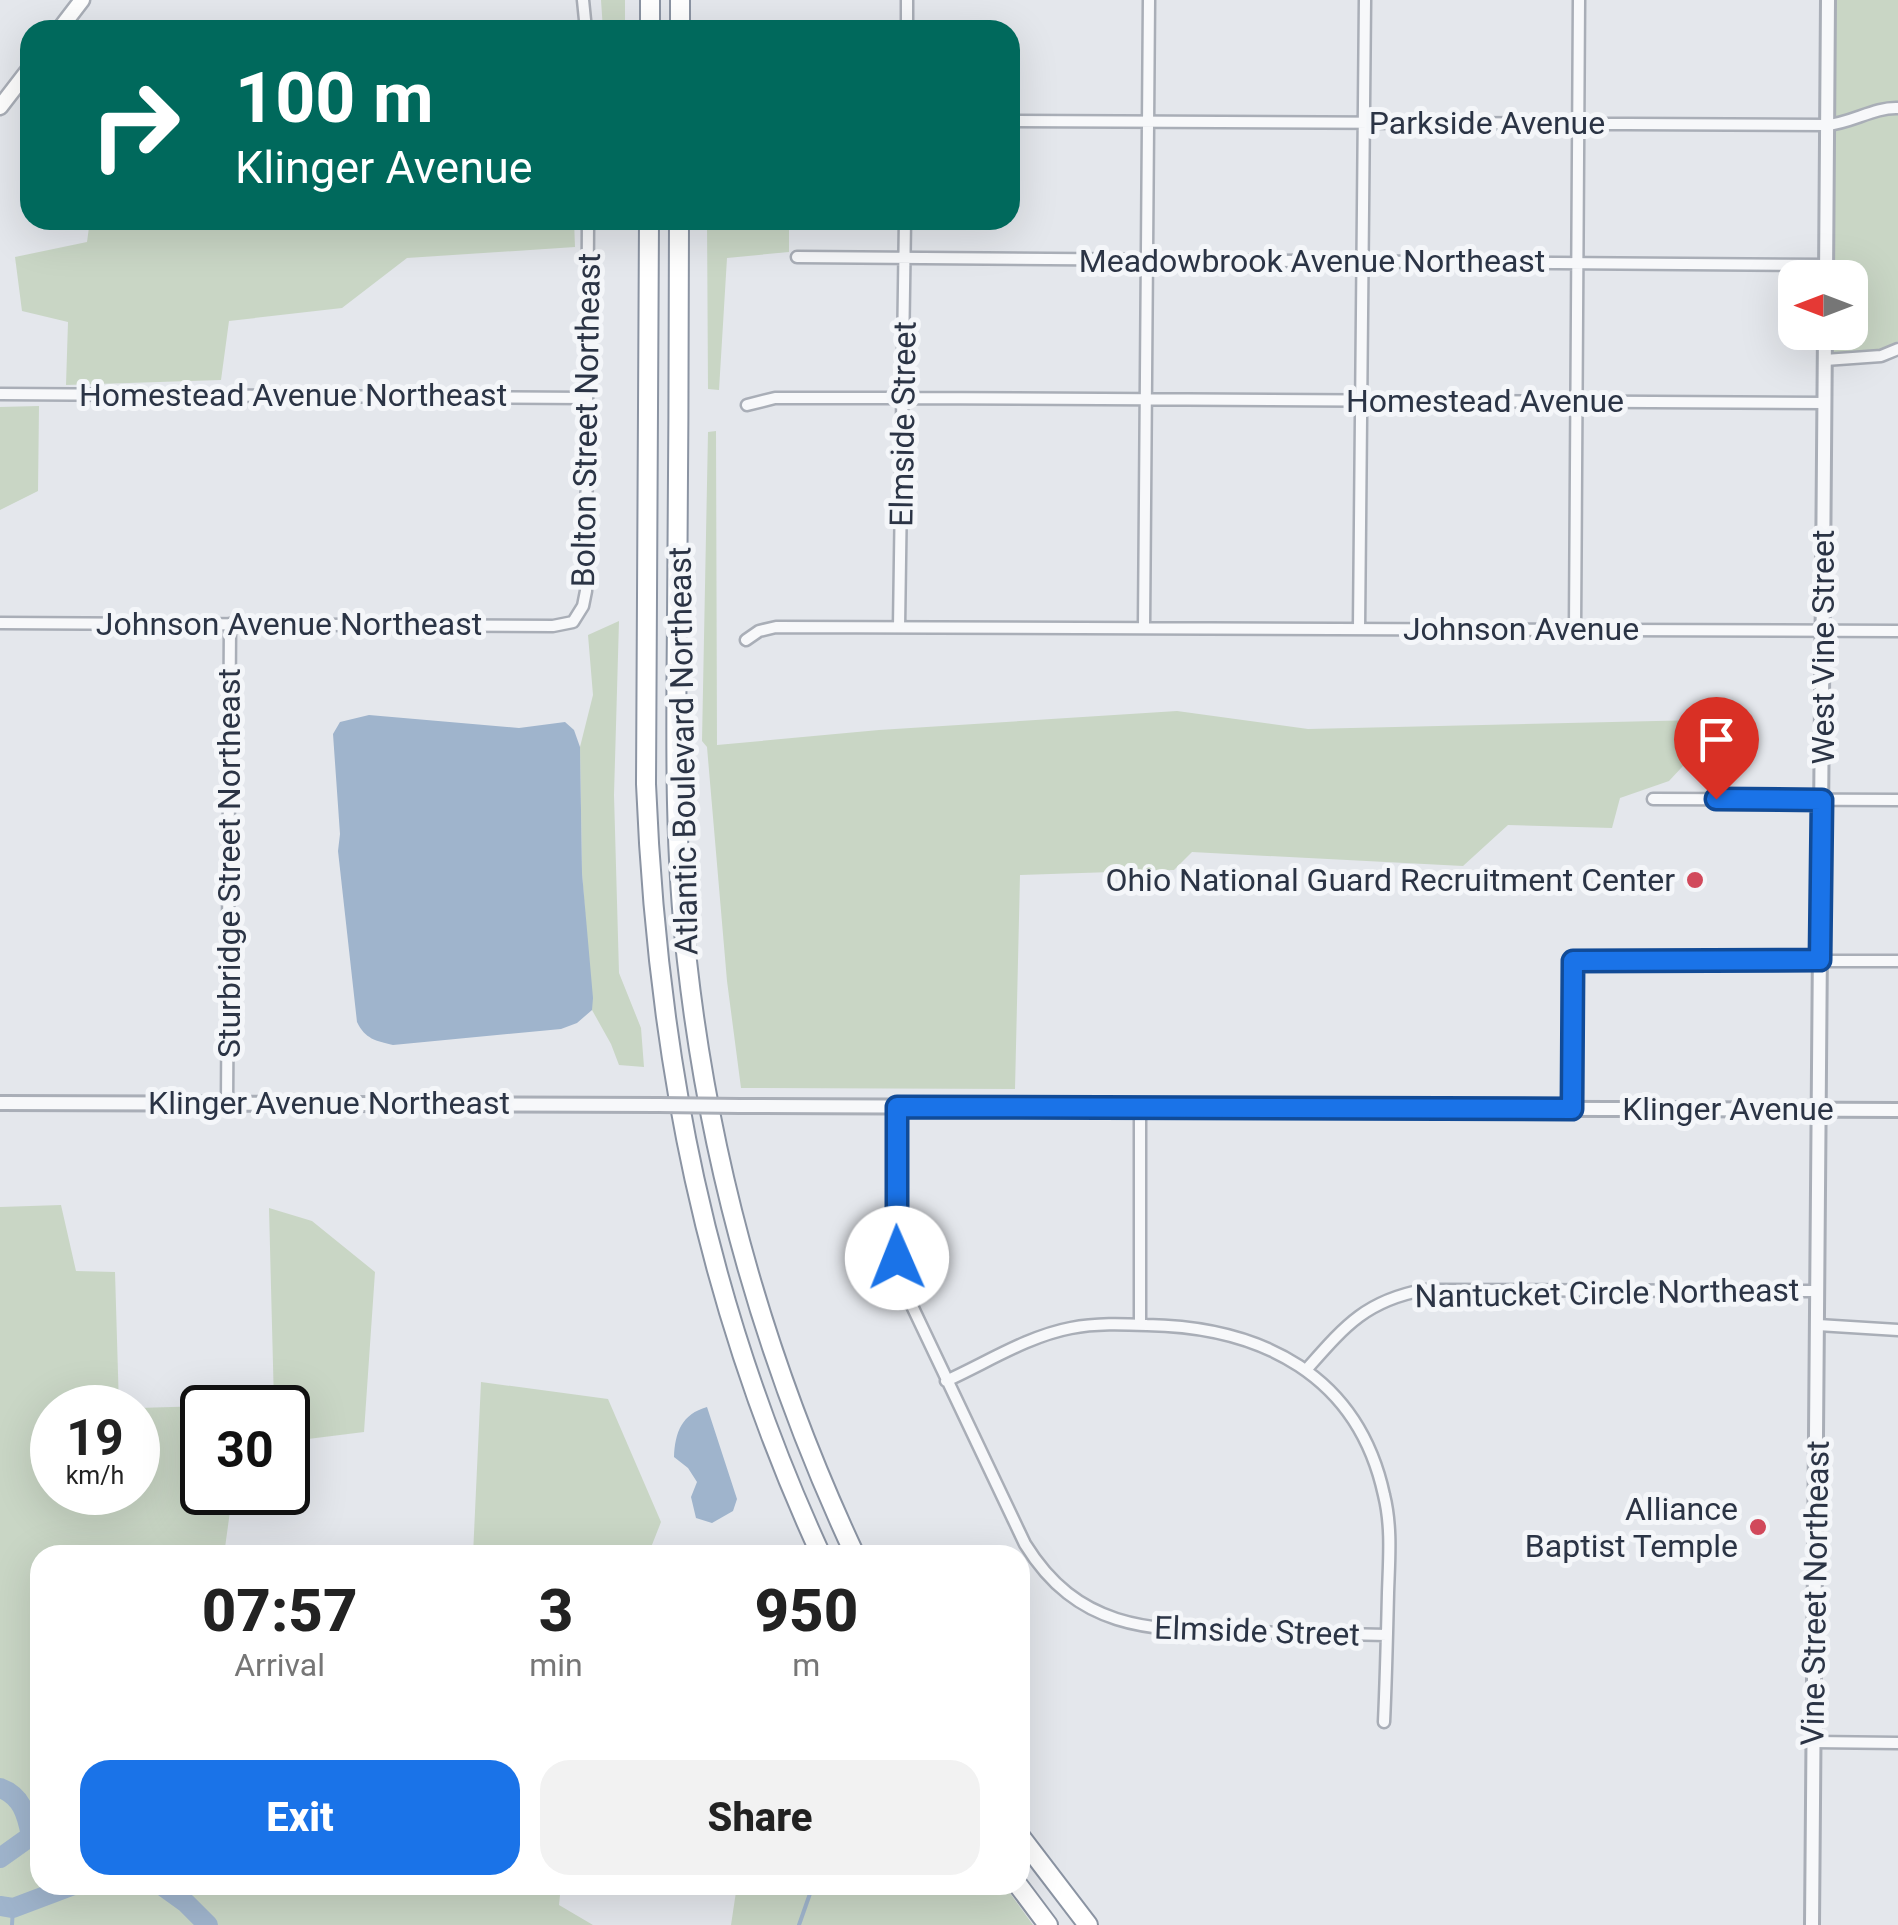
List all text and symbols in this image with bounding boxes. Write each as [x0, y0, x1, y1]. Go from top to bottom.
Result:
text: 100 m [235, 57, 434, 139]
icon: right [70, 60, 200, 190]
street label: Parkside Avenue [1369, 104, 1605, 142]
text: Klinger Avenue [235, 141, 533, 194]
street label: Meadowbrook Avenue Northeast [1079, 242, 1545, 280]
street label: Bolton Street Northeast [564, 252, 608, 588]
north arrow [1778, 260, 1868, 350]
map controls [1778, 260, 1868, 350]
street label: Elmside Street [882, 321, 924, 527]
street label: Homestead Avenue Northeast [79, 376, 507, 414]
street label: Homestead Avenue [1346, 382, 1624, 420]
street label: West Vine Street [1804, 530, 1842, 764]
street label: Atlantic Boulevard Northeast [660, 546, 706, 956]
street label: Johnson Avenue Northeast [96, 605, 482, 643]
street label: Johnson Avenue [1403, 610, 1639, 648]
street label: Sturbridge Street Northeast [210, 668, 248, 1058]
pin [1674, 697, 1759, 800]
icon: arrive [1689, 712, 1744, 767]
place label: Ohio National Guard Recruitment Center [1105, 861, 1675, 899]
marker: Ohio National Guard Recruitment Center [1684, 869, 1706, 891]
street label: Klinger Avenue Northeast [148, 1084, 510, 1122]
street label: Klinger Avenue [1622, 1090, 1834, 1128]
position arrow [845, 1206, 949, 1310]
street label: Nantucket Circle Northeast [1414, 1271, 1800, 1315]
speed limit sign: 30 [180, 1385, 310, 1515]
text: 19 [66, 1409, 124, 1467]
street label: Vine Street Northeast [1793, 1440, 1837, 1746]
text: km/h [66, 1461, 124, 1490]
place label: Alliance Baptist Temple [1525, 1490, 1738, 1565]
marker: Alliance Baptist Temple [1747, 1516, 1769, 1538]
text: 07:57 [202, 1575, 358, 1646]
text: 3 [539, 1575, 573, 1646]
text: 950 [754, 1575, 858, 1646]
street label: Elmside Street [1154, 1608, 1360, 1654]
text: Arrival [234, 1646, 325, 1684]
text: min [529, 1646, 583, 1684]
text: m [792, 1646, 820, 1684]
button: Exit [80, 1760, 520, 1875]
button: Share [540, 1760, 980, 1875]

